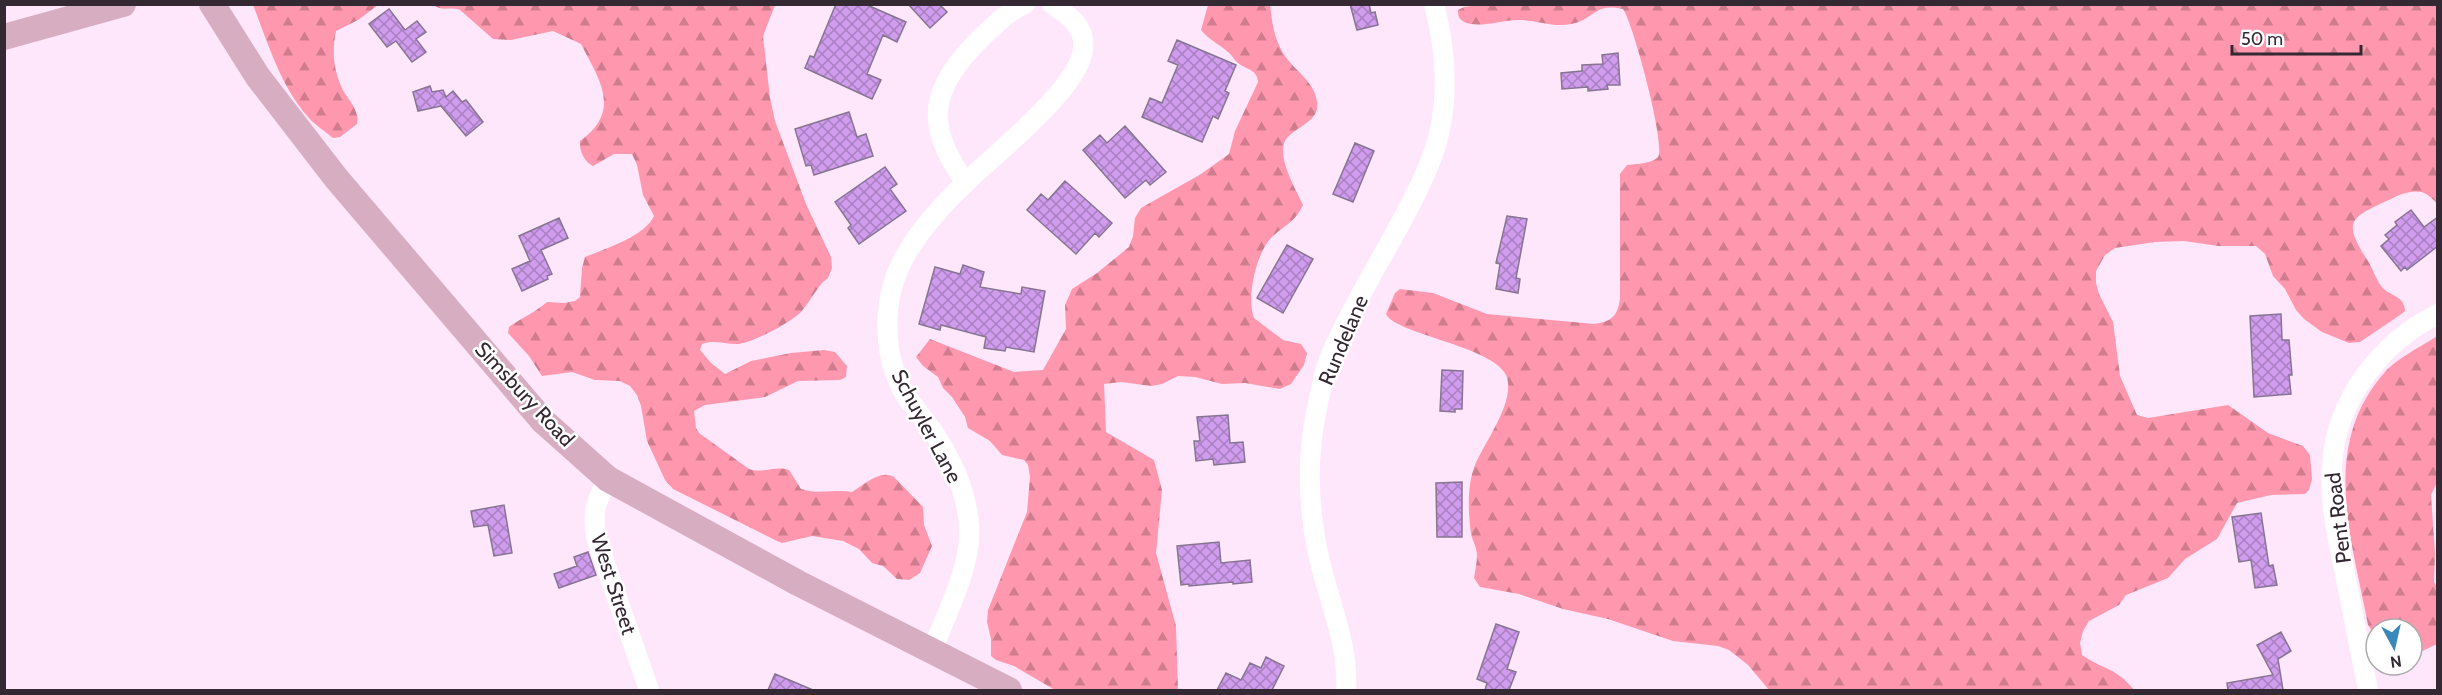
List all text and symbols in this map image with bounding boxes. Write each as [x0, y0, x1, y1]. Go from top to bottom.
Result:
scale bar [2232, 18, 2361, 56]
text: 50 m [2241, 28, 2283, 50]
street label: Rundelane [1313, 291, 1373, 389]
street label: Simsbury Road [470, 337, 580, 451]
street label: Schuyler Lane [887, 365, 967, 487]
street label: Pent Road [2320, 471, 2356, 565]
street label: West Street [586, 531, 642, 637]
north arrow [2364, 617, 2424, 677]
text: N [2389, 651, 2403, 672]

